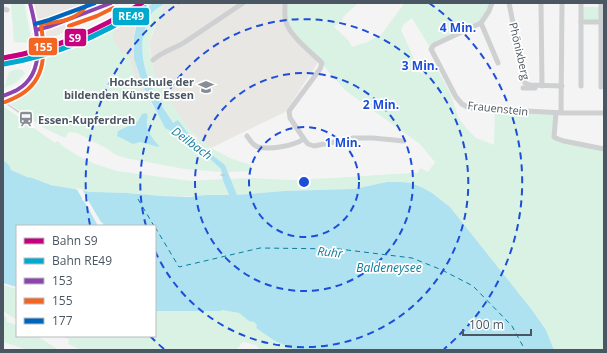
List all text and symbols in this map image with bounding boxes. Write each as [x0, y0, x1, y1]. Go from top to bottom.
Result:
line badge: RE49 [112, 7, 150, 26]
text: RE49 [118, 8, 144, 23]
text: 4 Min. [440, 19, 476, 36]
street label: Phönixberg [506, 21, 534, 81]
line badge: S9 [64, 28, 87, 47]
text: S9 [69, 30, 81, 45]
line badge: 155 [28, 37, 58, 56]
text: 155 [34, 39, 52, 54]
text: 3 Min. [402, 57, 438, 74]
place label: Hochschule der bildenden Künste Essen [64, 74, 194, 102]
school or university icon: Hochschule der bildenden Künste Essen [197, 78, 215, 96]
text: 2 Min. [363, 96, 399, 113]
street label: Frauenstein [467, 97, 529, 119]
station icon: Essen-Kupferdreh [17, 110, 35, 128]
place label: Essen-Kupferdreh [38, 112, 135, 127]
water label: Deilbach [168, 123, 216, 163]
text: 1 Min. [325, 134, 361, 151]
centre of rings [297, 175, 311, 189]
legend [16, 225, 156, 337]
text: Bahn S9 [52, 232, 98, 249]
water label: Ruhr [316, 242, 345, 262]
text: Bahn RE49 [52, 252, 112, 269]
water label: Baldeneysee [356, 259, 422, 276]
text: 153 [52, 272, 73, 289]
text: 155 [52, 292, 73, 309]
scale bar [463, 311, 531, 337]
text: 177 [52, 312, 73, 329]
text: 100 m [469, 316, 504, 333]

